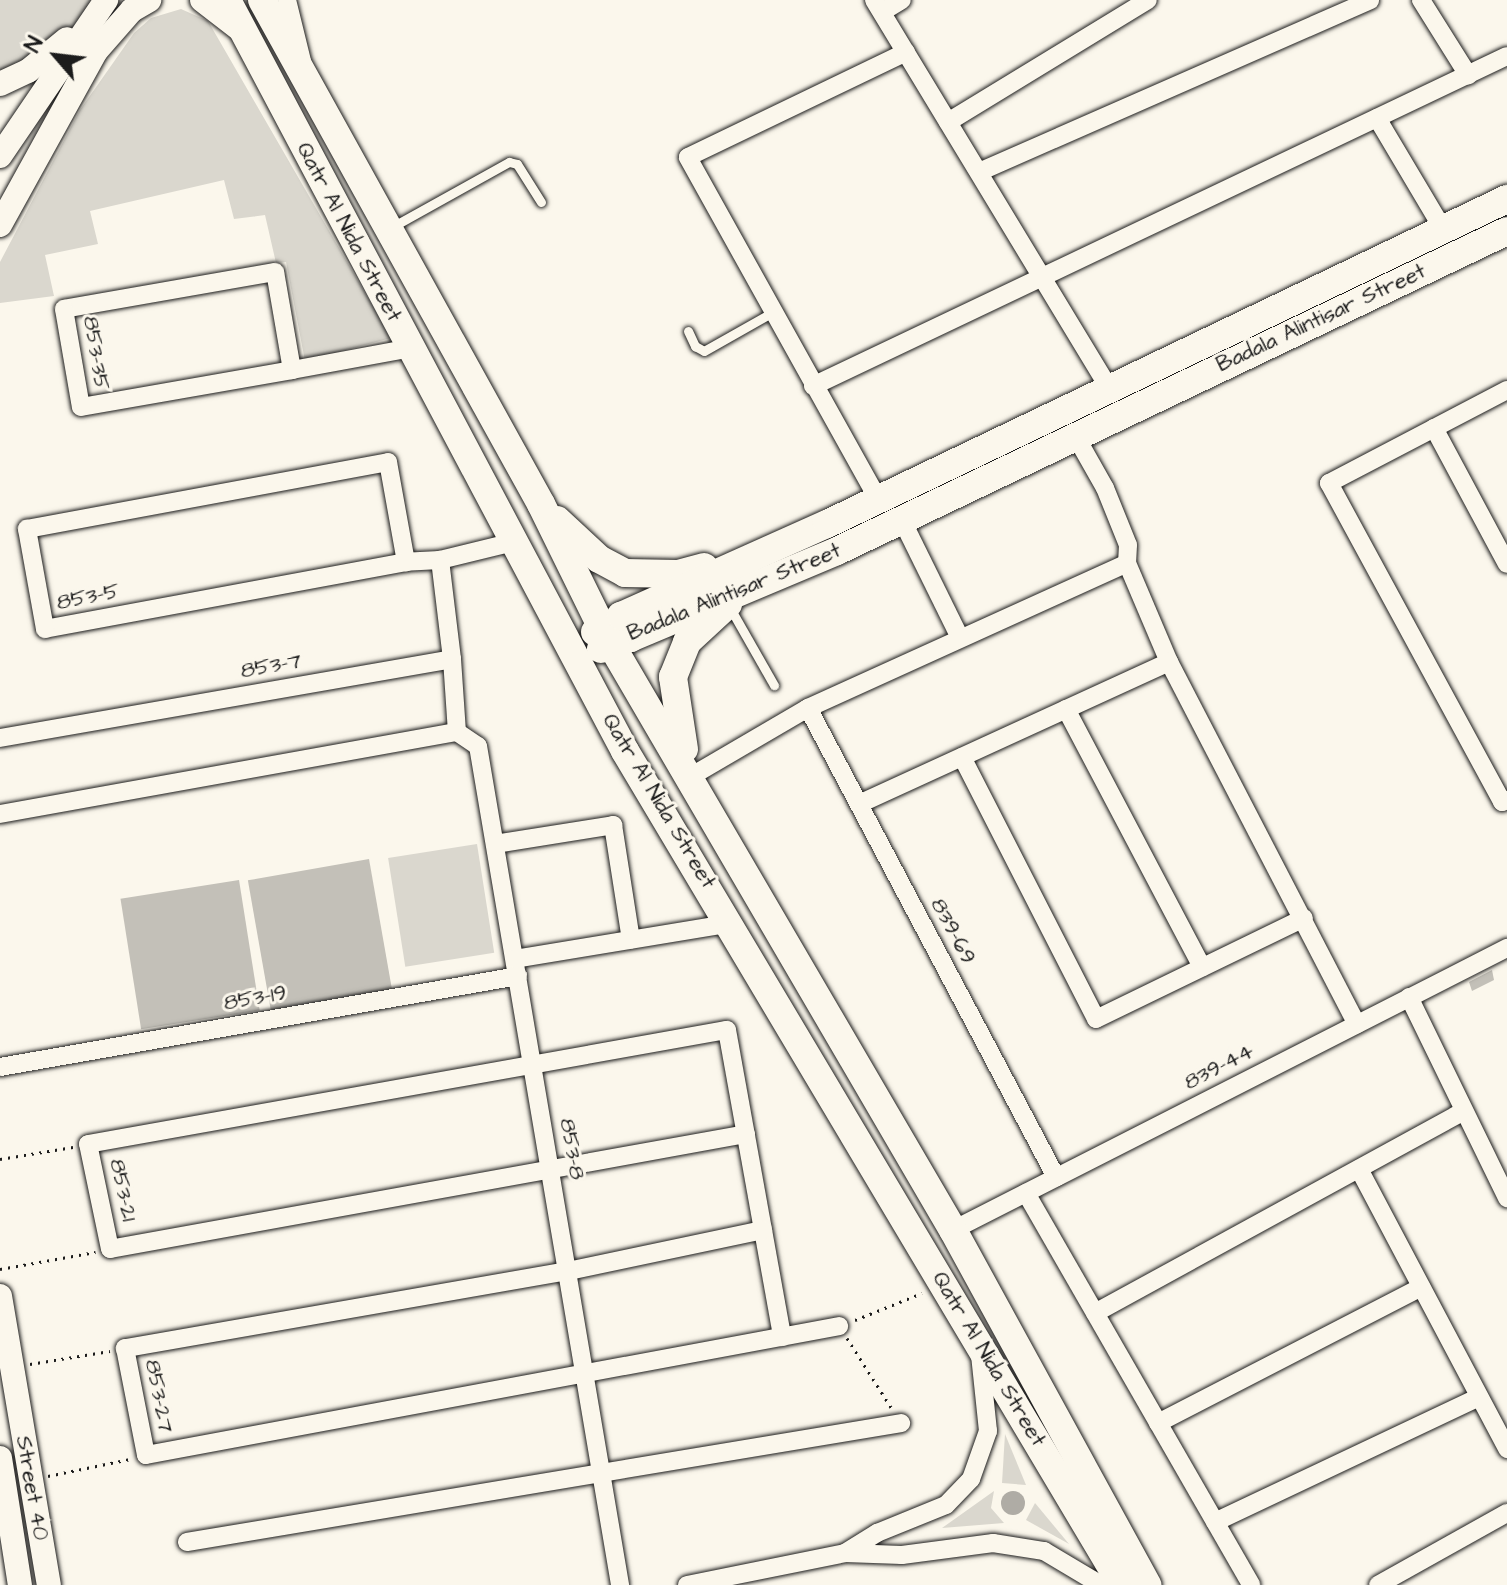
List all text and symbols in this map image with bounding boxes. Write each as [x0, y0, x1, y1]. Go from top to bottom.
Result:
north arrow [16, 16, 96, 96]
text: N [17, 31, 51, 58]
street label: Qatr Al Nida Street [291, 138, 407, 326]
street label: Badala Alintisar Street [1212, 258, 1430, 378]
street label: 853-35 [77, 314, 115, 392]
street label: Badala Alintisar Street [623, 537, 845, 647]
street label: 853-5 [54, 578, 122, 616]
street label: 853-7 [238, 648, 304, 684]
street label: Qatr Al Nida Street [596, 709, 722, 893]
street label: 839-69 [925, 893, 981, 969]
street label: 853-19 [222, 980, 288, 1016]
street label: 839-44 [1180, 1038, 1258, 1096]
street label: 853-8 [554, 1116, 590, 1182]
street label: 853-21 [104, 1156, 142, 1224]
street label: Qatr Al Nida Street [926, 1267, 1052, 1451]
street label: 853-27 [139, 1357, 179, 1435]
street label: Street 40 [10, 1434, 54, 1542]

